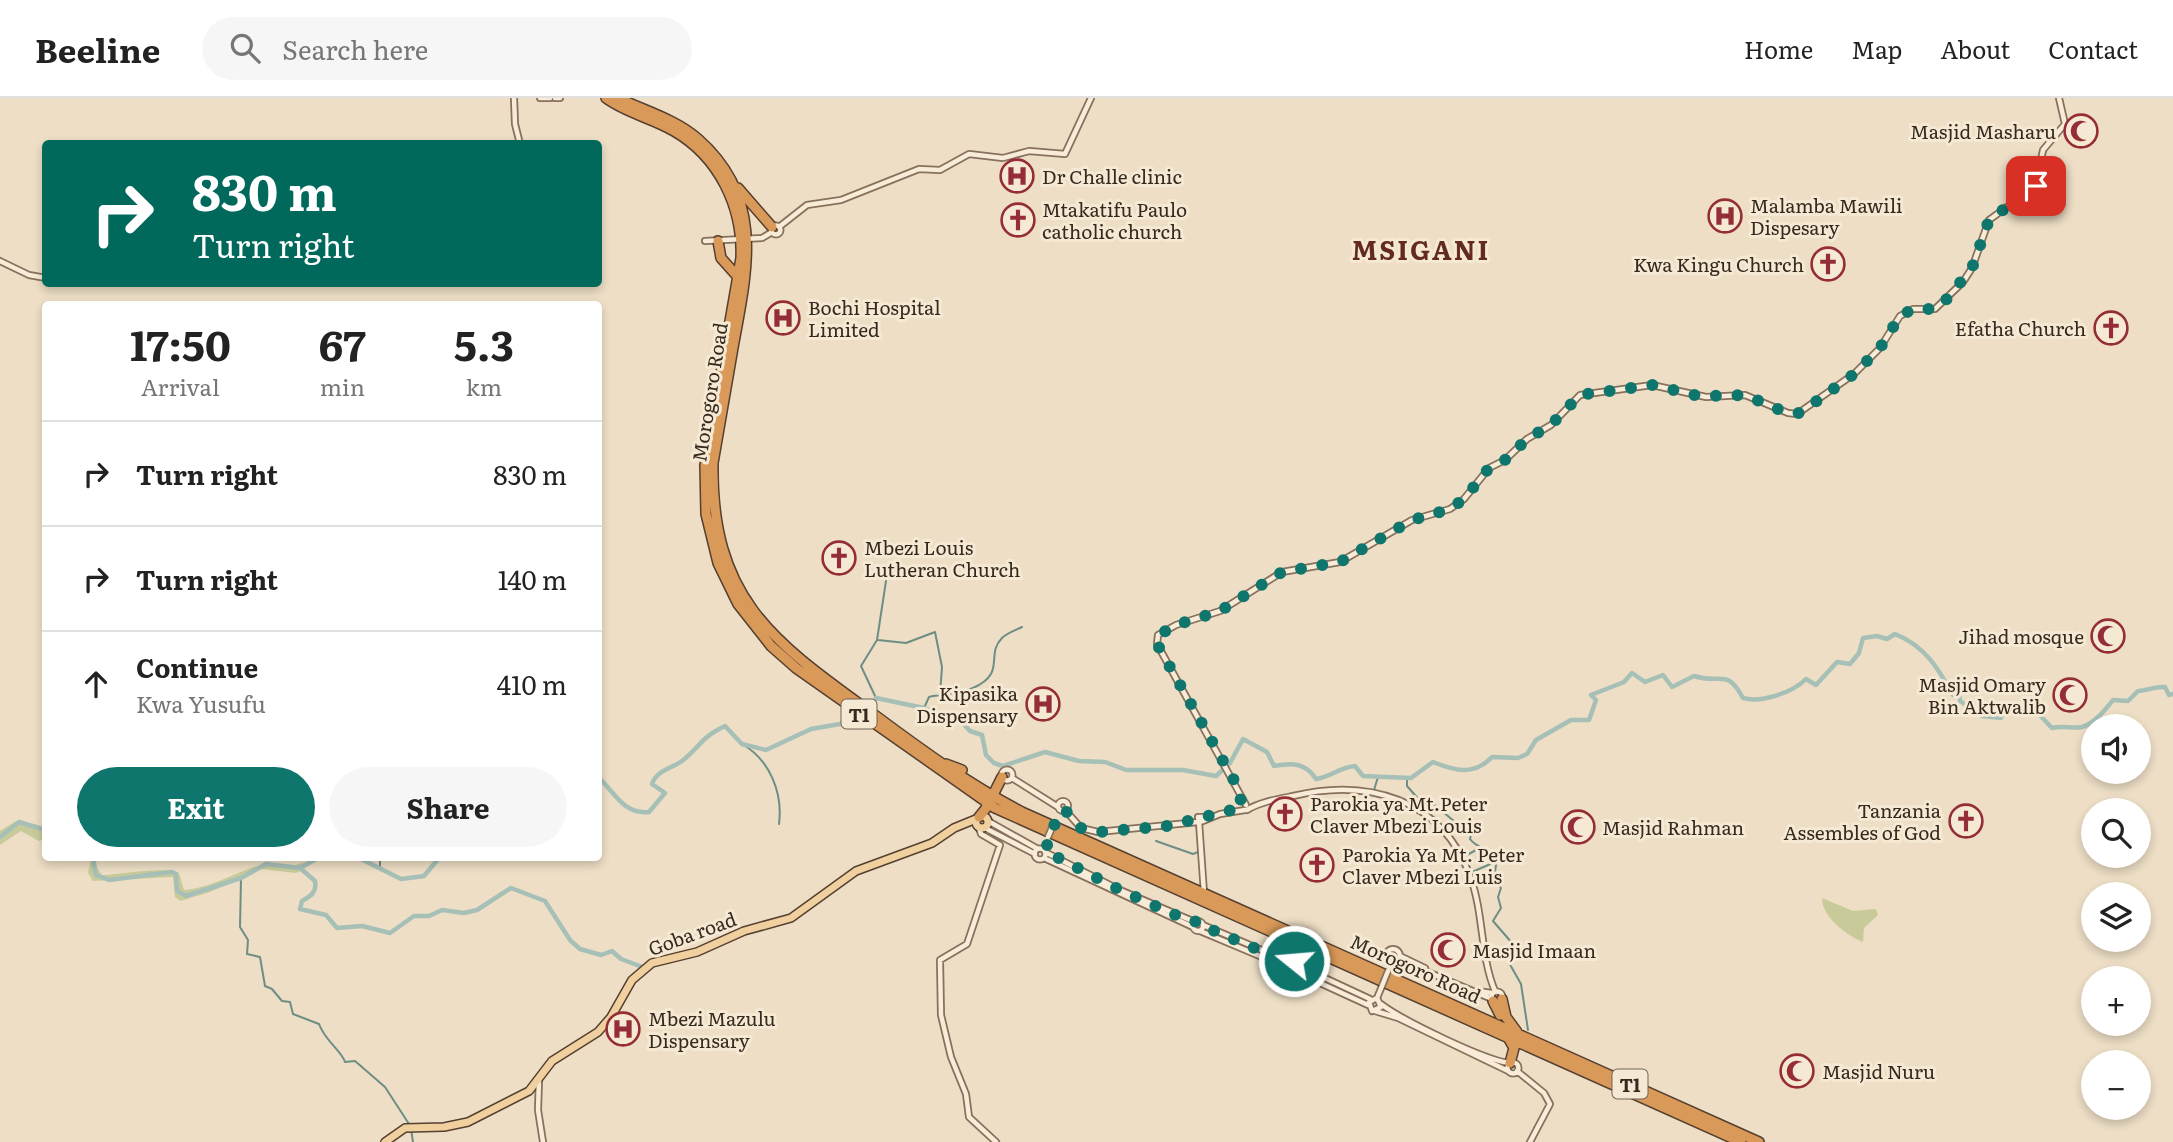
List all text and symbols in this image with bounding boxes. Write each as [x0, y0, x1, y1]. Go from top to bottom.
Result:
search box [202, 17, 692, 80]
text: Beeline [35, 24, 160, 73]
icon: search [226, 29, 264, 67]
text: Search here [282, 29, 428, 68]
text: Home [1744, 31, 1813, 66]
text: Map [1851, 31, 1902, 66]
text: About [1940, 31, 2010, 66]
text: Contact [2048, 31, 2138, 66]
mosque icon: Masjid Masharu [2062, 112, 2100, 150]
place label: Masjid Masharu [1910, 117, 2056, 145]
text: 830 m [192, 153, 337, 226]
pin [2006, 156, 2066, 216]
hospital icon: Dr Challe clinic [998, 157, 1036, 195]
place label: Dr Challe clinic [1042, 162, 1182, 190]
icon: arrive [2017, 167, 2055, 205]
icon: right [77, 168, 168, 259]
place label: Malamba Mawili Dispesary [1750, 191, 1902, 241]
place label: Mtakatifu Paulo catholic church [1042, 195, 1187, 245]
hospital icon: Malamba Mawili Dispesary [1706, 197, 1744, 235]
church icon: Mtakatifu Paulo catholic church [999, 201, 1037, 239]
text: Turn right [192, 220, 354, 268]
district label: MSIGANI [1352, 229, 1490, 268]
church icon: Kwa Kingu Church [1809, 245, 1847, 283]
place label: Kwa Kingu Church [1633, 250, 1804, 278]
place label: Bochi Hospital Limited [808, 293, 941, 343]
hospital icon: Bochi Hospital Limited [764, 299, 802, 337]
church icon: Efatha Church [2092, 309, 2130, 347]
text: 17:50 [130, 312, 231, 374]
text: 67 [319, 312, 366, 374]
text: 5.3 [454, 312, 514, 374]
place label: Efatha Church [1955, 314, 2086, 342]
street label: Morogoro Road [684, 320, 734, 464]
text: Arrival [141, 369, 220, 403]
text: min [320, 369, 365, 403]
text: km [466, 369, 502, 403]
text: Turn right [136, 454, 278, 493]
text: 830 m [493, 454, 567, 493]
icon: right [77, 455, 115, 493]
place label: Mbezi Louis Lutheran Church [864, 533, 1020, 583]
church icon: Mbezi Louis Lutheran Church [820, 539, 858, 577]
text: Turn right [136, 559, 278, 598]
text: 140 m [498, 559, 567, 598]
icon: right [77, 560, 115, 598]
mosque icon: Jihad mosque [2089, 617, 2127, 655]
place label: Jihad mosque [1958, 622, 2084, 650]
text: Continue [136, 647, 258, 686]
text: 410 m [497, 664, 567, 703]
icon: ahead [77, 665, 115, 703]
place label: Masjid Omary Bin Aktwalib [1918, 670, 2046, 720]
mosque icon: Masjid Omary Bin Aktwalib [2051, 676, 2089, 714]
place label: Kipasika Dispensary [916, 679, 1019, 729]
hospital icon: Kipasika Dispensary [1024, 685, 1062, 723]
text: Kwa Yusufu [136, 686, 266, 720]
road number: T1 [842, 700, 876, 728]
map controls [2081, 714, 2151, 1120]
button: sound [2081, 714, 2151, 784]
button: Exit [77, 767, 315, 847]
button: Share [329, 767, 567, 847]
place label: Parokia ya Mt.Peter Claver Mbezi Louis [1310, 789, 1487, 839]
church icon: Parokia ya Mt.Peter Claver Mbezi Louis [1266, 795, 1304, 833]
place label: Tanzania Assembles of God [1784, 796, 1942, 846]
button: search [2081, 798, 2151, 868]
church icon: Tanzania Assembles of God [1947, 802, 1985, 840]
mosque icon: Masjid Rahman [1559, 808, 1597, 846]
place label: Masjid Rahman [1602, 813, 1744, 841]
place label: Parokia Ya Mt. Peter Claver Mbezi Luis [1342, 840, 1524, 890]
church icon: Parokia Ya Mt. Peter Claver Mbezi Luis [1298, 846, 1336, 884]
button: layers [2081, 882, 2151, 952]
street label: Goba road [644, 904, 740, 962]
position arrow [1257, 924, 1331, 998]
street label: Morogoro Road [1346, 927, 1486, 1010]
mosque icon: Masjid Imaan [1429, 931, 1467, 969]
place label: Masjid Imaan [1472, 936, 1596, 964]
button: + [2081, 966, 2151, 1036]
place label: Mbezi Mazulu Dispensary [648, 1004, 776, 1054]
hospital icon: Mbezi Mazulu Dispensary [604, 1010, 642, 1048]
button: − [2081, 1050, 2151, 1120]
mosque icon: Masjid Nuru [1778, 1052, 1816, 1090]
place label: Masjid Nuru [1822, 1057, 1935, 1085]
road number: T1 [1612, 1070, 1648, 1099]

